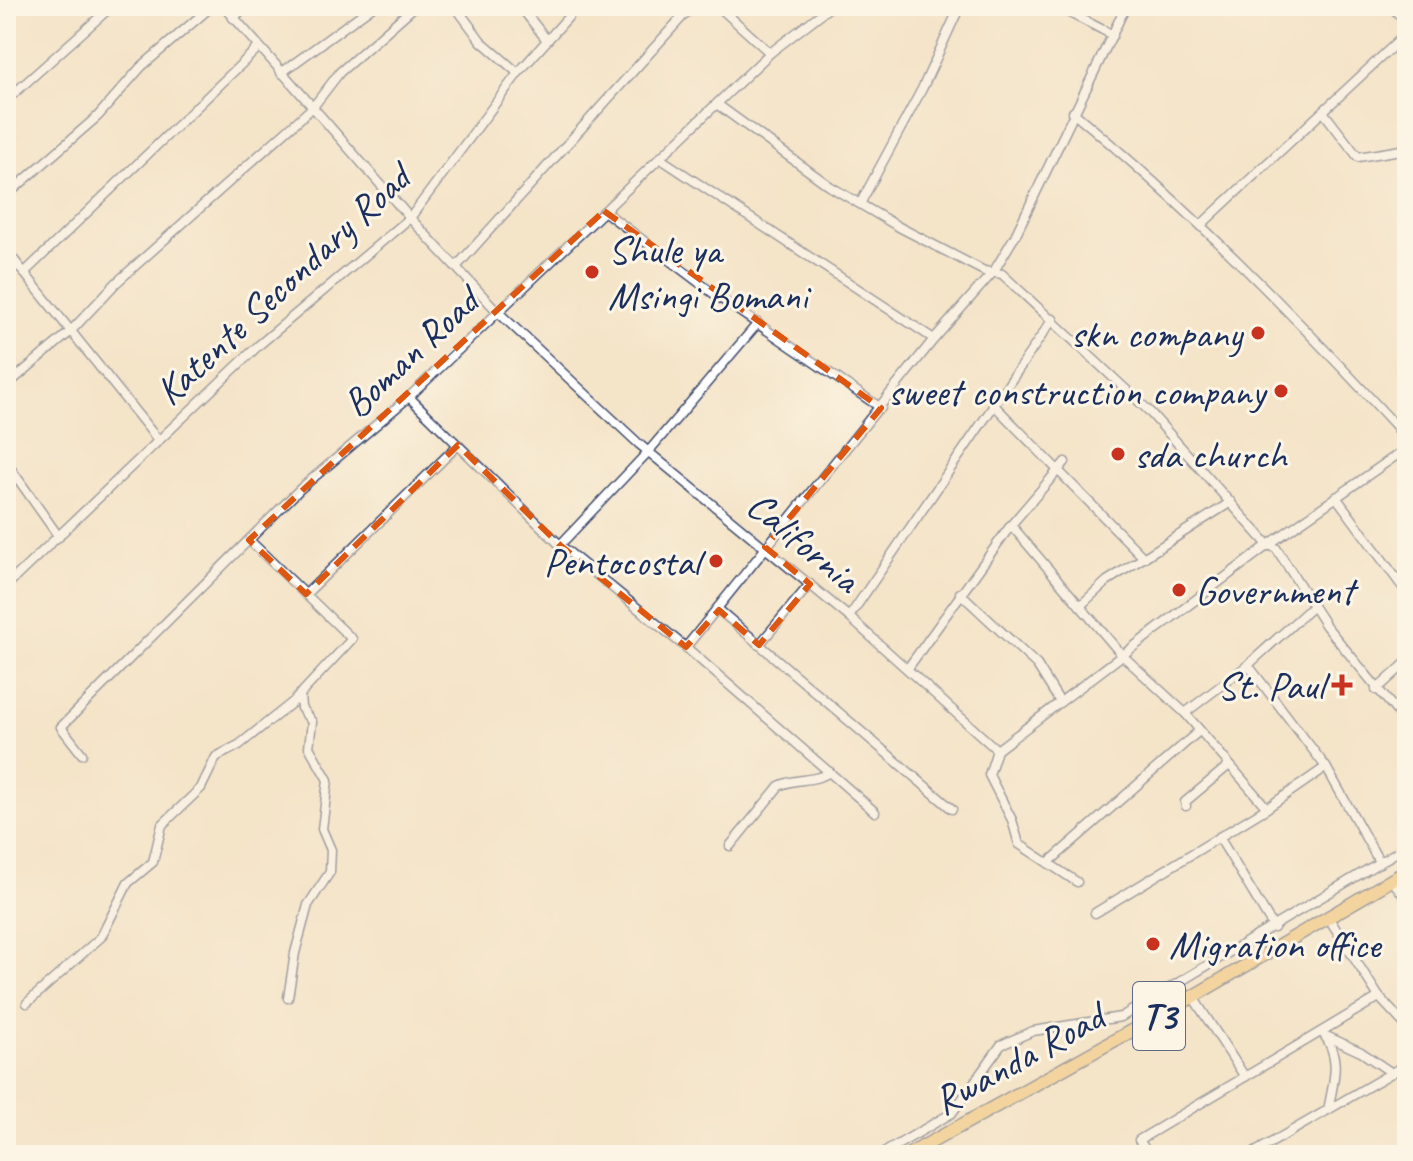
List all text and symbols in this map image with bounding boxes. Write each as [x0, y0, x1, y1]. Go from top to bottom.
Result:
street label: Katente Secondary Road [145, 150, 425, 416]
place label: Shule ya Msingi Bomani [608, 225, 812, 321]
marker: Shule ya Msingi Bomani [583, 263, 601, 281]
street label: Boman Road [332, 273, 493, 428]
place label: skn company [1070, 309, 1244, 359]
marker: skn company [1249, 324, 1267, 342]
place label: sweet construction company [888, 367, 1268, 417]
marker: sweet construction company [1272, 382, 1290, 400]
place label: sda church [1134, 430, 1289, 480]
marker: sda church [1109, 445, 1127, 463]
street label: California [737, 480, 872, 605]
place label: Pentocostal [544, 537, 706, 587]
marker: Pentocostal [707, 552, 725, 570]
place label: Government [1195, 566, 1360, 616]
marker: Government [1170, 581, 1188, 599]
place label: St. Paul [1217, 661, 1331, 711]
marker: St. Paul [1331, 674, 1353, 696]
place label: Migration office [1169, 920, 1383, 970]
marker: Migration office [1144, 935, 1162, 953]
road number: T3 [1133, 982, 1185, 1050]
street label: Rwanda Road [925, 989, 1118, 1126]

